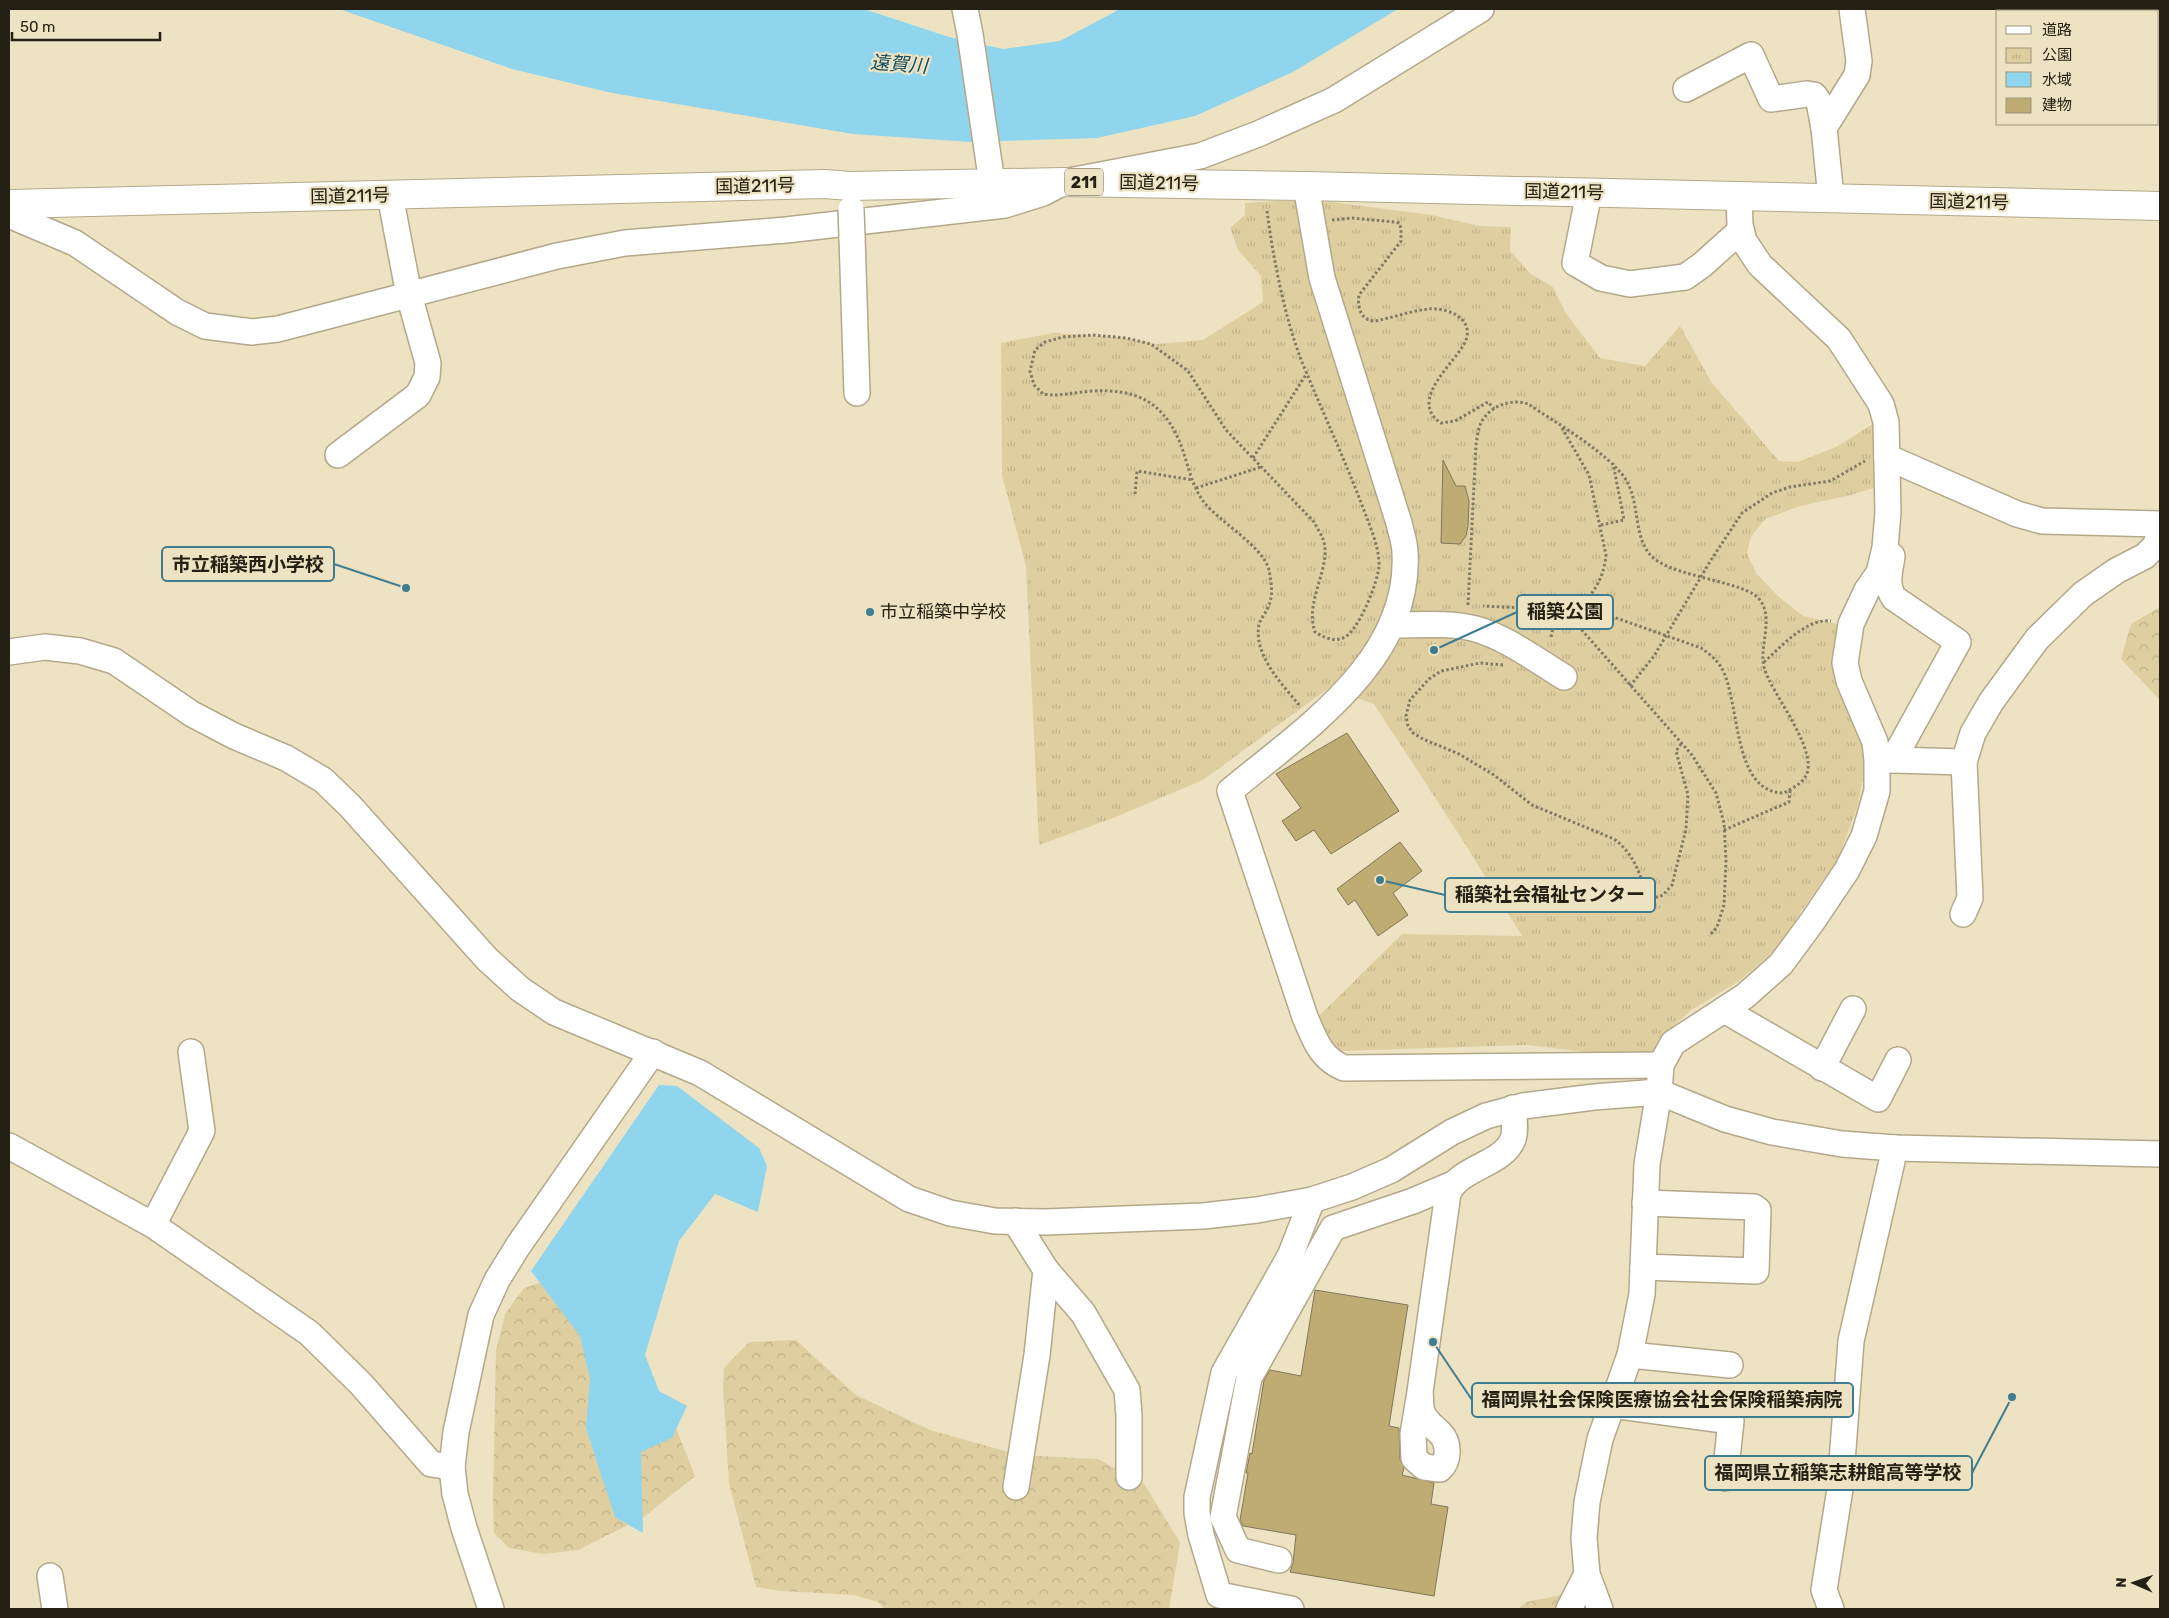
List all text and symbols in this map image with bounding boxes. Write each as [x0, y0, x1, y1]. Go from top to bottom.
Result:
scale bar [12, 10, 160, 42]
legend [1996, 10, 2159, 125]
text: 50 m [20, 18, 55, 36]
text: 道路 [2042, 21, 2072, 39]
text: 公園 [2042, 46, 2072, 64]
water label: 遠賀川 [870, 51, 930, 78]
text: 水域 [2042, 71, 2072, 89]
text: 建物 [2042, 96, 2072, 114]
road number: 211 [1065, 168, 1103, 196]
street label: 国道211号 [1119, 171, 1199, 195]
street label: 国道211号 [715, 174, 795, 198]
street label: 国道211号 [1524, 180, 1604, 204]
street label: 国道211号 [310, 184, 390, 208]
street label: 国道211号 [1929, 190, 2009, 214]
callout: 市立稲築西小学校 [162, 547, 334, 581]
text: 市立稲築西小学校 [172, 553, 324, 576]
callout: 稲築公園 [1517, 595, 1613, 629]
text: 稲築公園 [1527, 600, 1603, 623]
place label: 市立稲築中学校 [880, 601, 1006, 623]
marker: 市立稲築中学校 [864, 606, 876, 618]
callout: 稲築社会福祉センター [1445, 878, 1655, 912]
text: 稲築社会福祉センター [1455, 883, 1645, 906]
callout: 福岡県社会保険医療協会社会保険稲築病院 [1472, 1383, 1853, 1417]
text: 福岡県社会保険医療協会社会保険稲築病院 [1481, 1388, 1843, 1411]
callout: 福岡県立稲築志耕館高等学校 [1705, 1456, 1972, 1490]
text: 福岡県立稲築志耕館高等学校 [1714, 1461, 1962, 1484]
north arrow [2109, 1558, 2159, 1608]
text: N [2113, 1577, 2130, 1588]

